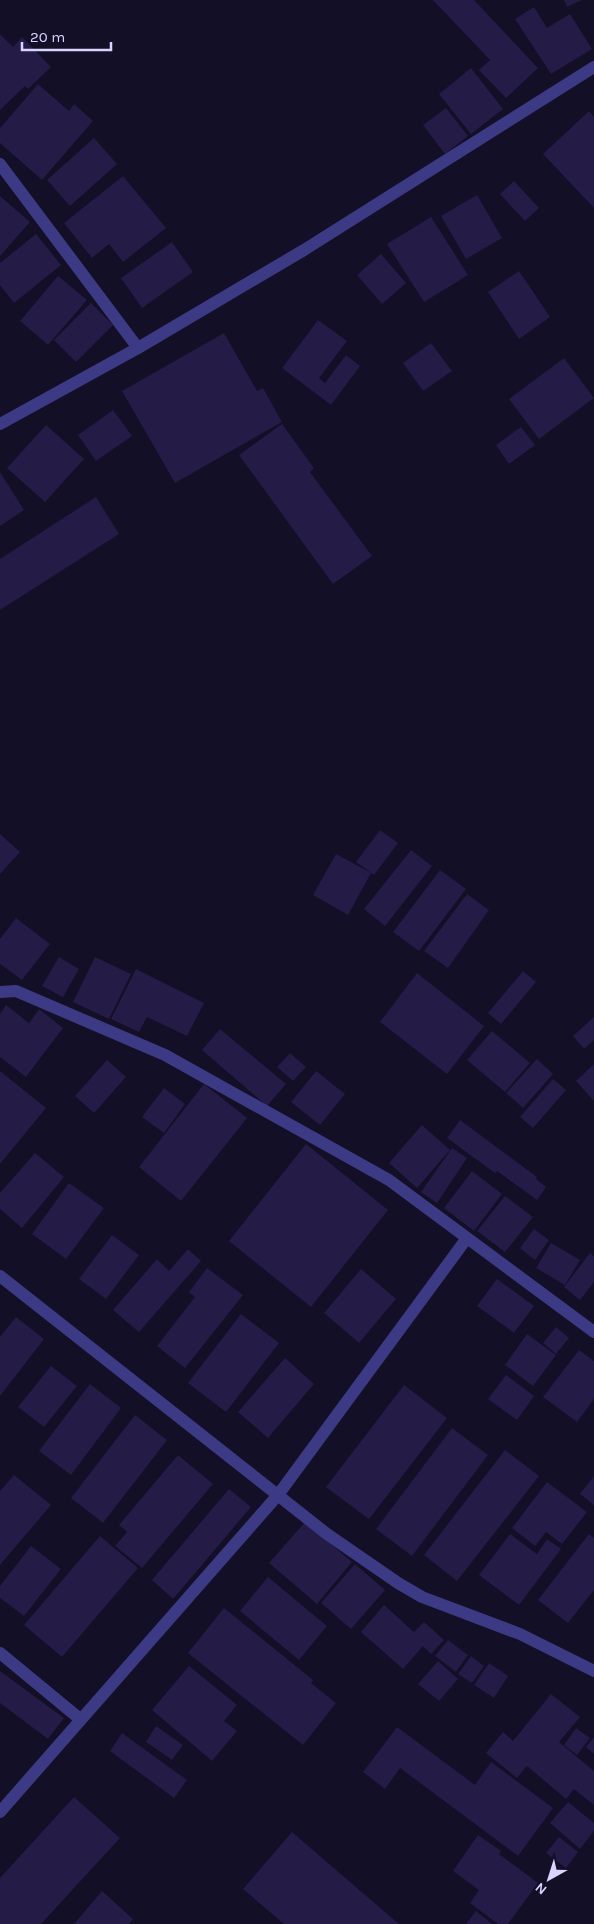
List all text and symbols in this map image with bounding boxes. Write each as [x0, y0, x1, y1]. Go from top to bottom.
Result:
scale bar [22, 20, 111, 52]
text: 20 m [30, 28, 65, 46]
north arrow [524, 1854, 574, 1904]
text: N [532, 1879, 550, 1898]

